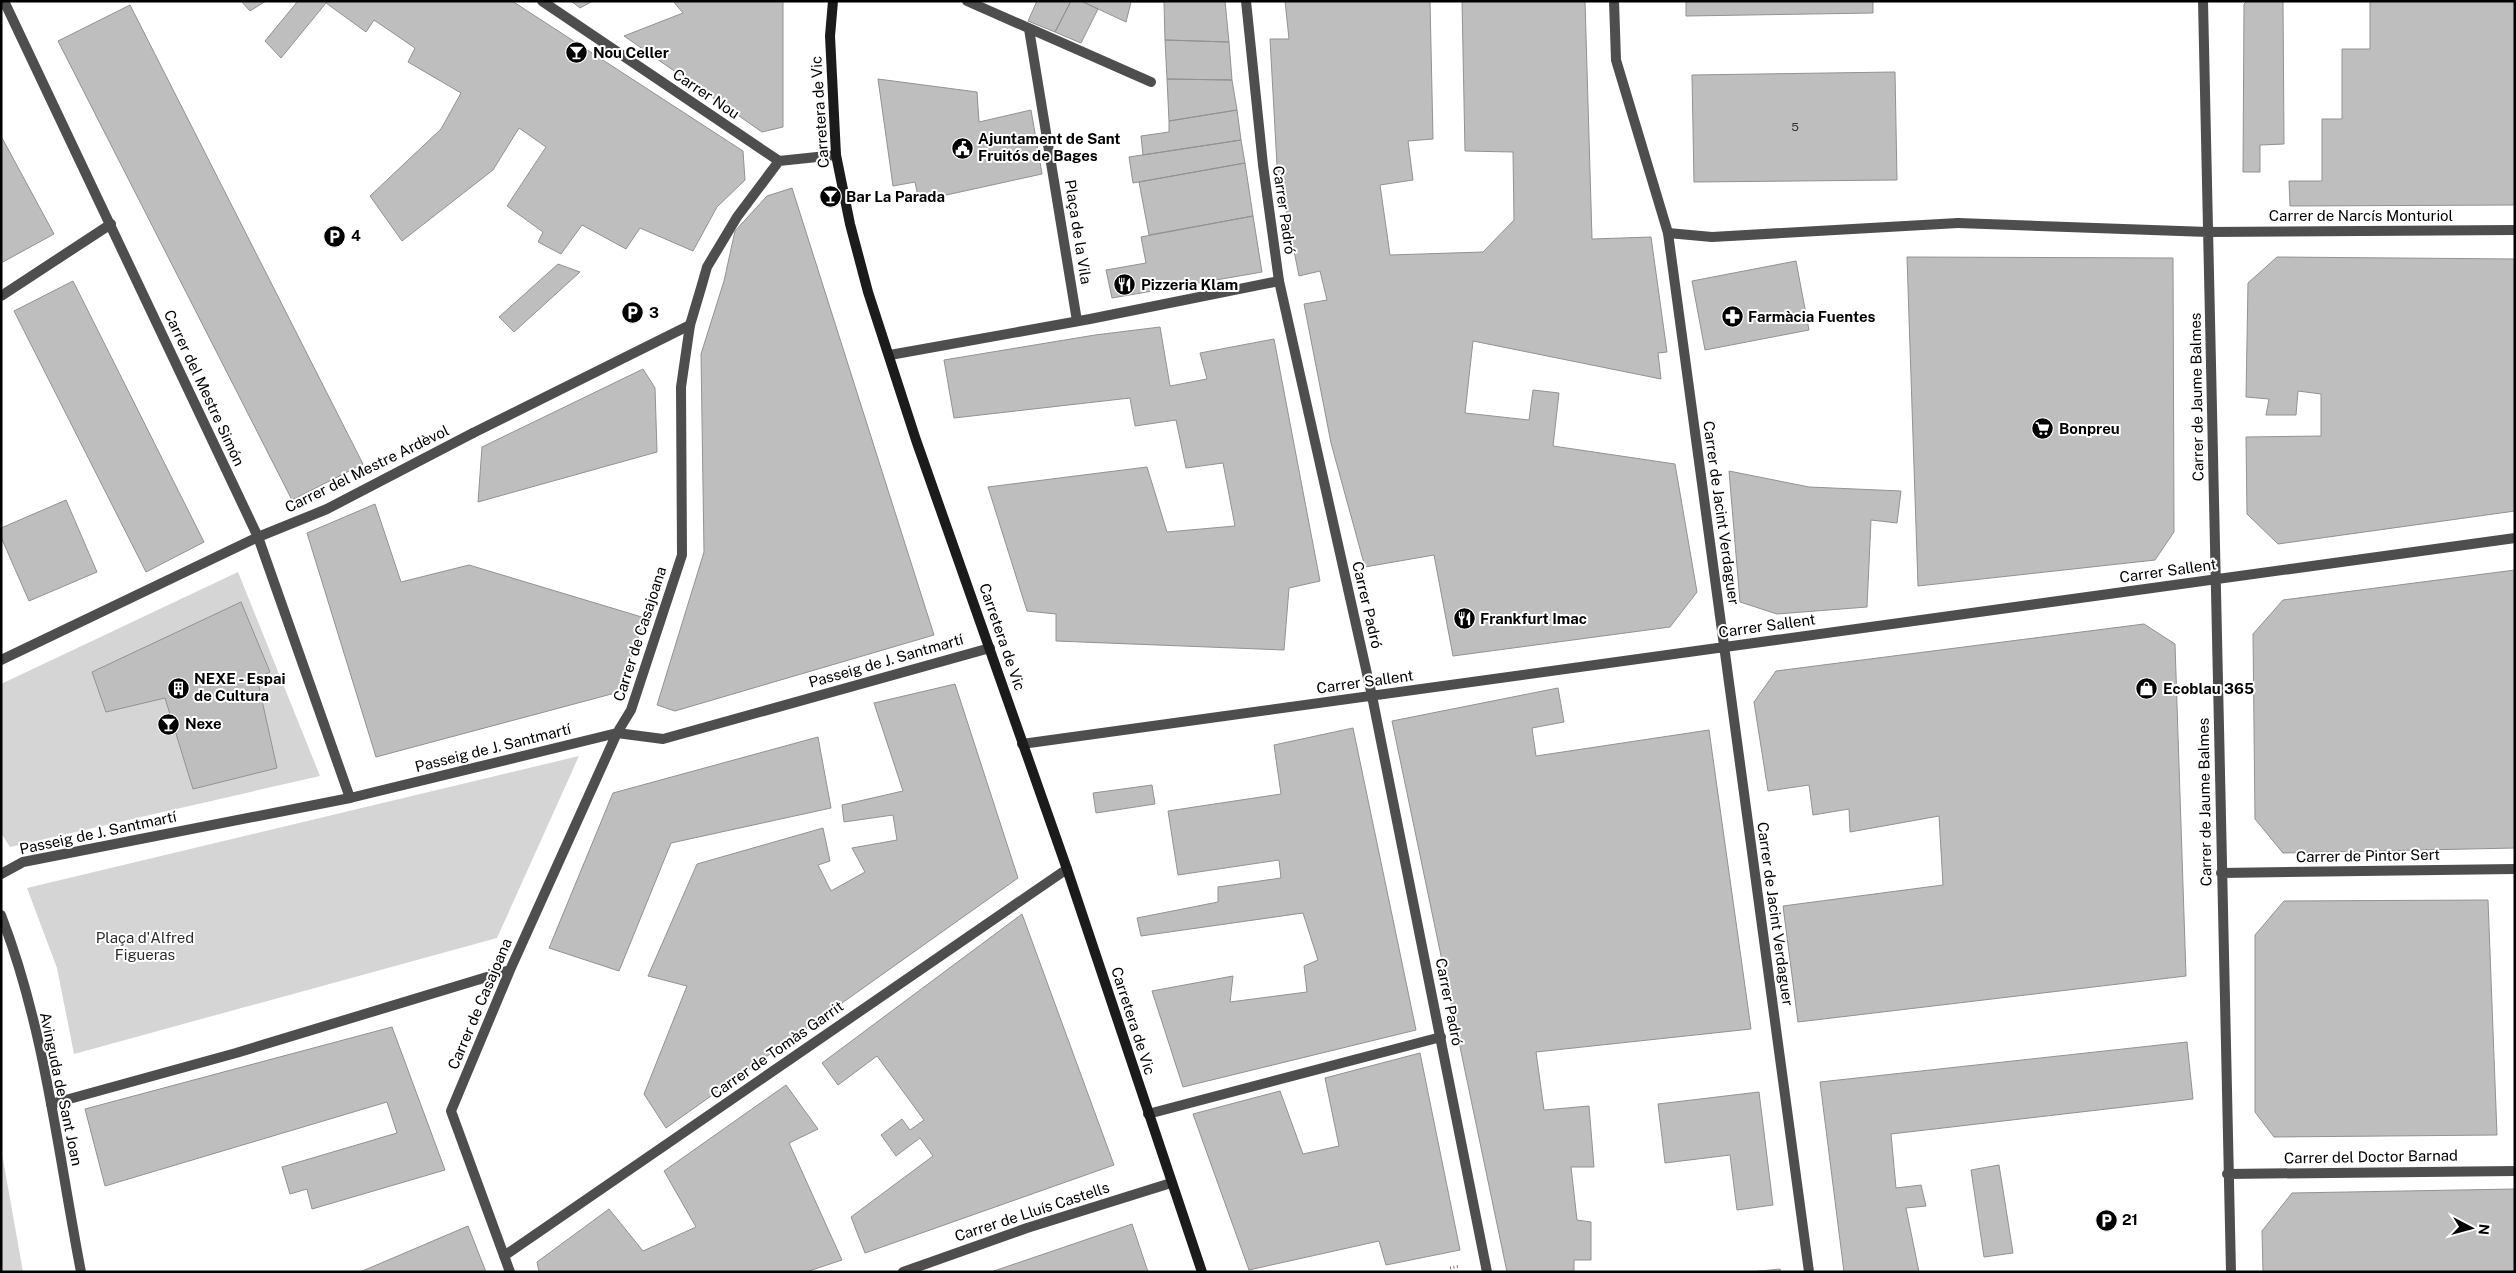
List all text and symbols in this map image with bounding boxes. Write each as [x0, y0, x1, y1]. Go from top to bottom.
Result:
bar icon: Nou Celler [565, 41, 589, 65]
place label: Nou Celler [593, 44, 669, 61]
street label: Carretera de Vic [807, 55, 832, 169]
street label: Carrer Nou [670, 65, 743, 122]
house number: 5 [1791, 120, 1799, 134]
place label: Ajuntament de Sant Fruitós de Bages [978, 130, 1121, 164]
public building icon: Ajuntament de Sant Fruitós de Bages [950, 136, 974, 160]
street label: Carrer Padró [1270, 165, 1299, 255]
street label: Plaça de la Vila [1062, 178, 1095, 286]
bar icon: Bar La Parada [818, 185, 842, 209]
place label: Bar La Parada [846, 188, 945, 205]
street label: Carrer de Narcís Monturiol [2269, 207, 2453, 224]
parking icon: 4 [323, 224, 347, 248]
place label: 4 [351, 227, 361, 244]
restaurant icon: Pizzeria Klam [1113, 273, 1137, 297]
place label: Pizzeria Klam [1141, 276, 1238, 293]
parking icon: 3 [621, 301, 645, 325]
place label: 3 [649, 304, 659, 321]
pharmacy icon: Farmàcia Fuentes [1720, 305, 1744, 329]
street label: Carrer del Mestre Simón [161, 307, 248, 469]
place label: Farmàcia Fuentes [1748, 308, 1876, 325]
street label: Carrer de Jaume Balmes [2187, 313, 2206, 482]
supermarket icon: Bonpreu [2031, 417, 2055, 441]
street label: Carrer de Jacint Verdaguer [1700, 420, 1743, 606]
place label: Bonpreu [2059, 420, 2120, 437]
street label: Carrer del Mestre Ardèvol [282, 421, 452, 516]
street label: Carrer Sallent [2118, 555, 2218, 586]
street label: Carrer Padró [1349, 560, 1386, 650]
street label: Carrer de Casajoana [610, 564, 669, 703]
street label: Carretera de Vic [976, 581, 1029, 693]
restaurant icon: Frankfurt Imac [1452, 607, 1476, 631]
place label: Frankfurt Imac [1480, 610, 1587, 627]
street label: Carrer Sallent [1717, 610, 1817, 641]
street label: Passeig de J. Santmartí [807, 630, 966, 691]
street label: Carrer Sallent [1315, 666, 1415, 697]
place label: NEXE - Espai de Cultura [194, 670, 285, 704]
building icon: NEXE - Espai de Cultura [166, 676, 190, 700]
shop icon: Ecoblau 365 [2135, 677, 2159, 701]
place label: Ecoblau 365 [2163, 680, 2254, 697]
bar icon: Nexe [157, 712, 181, 736]
place label: Nexe [185, 715, 222, 732]
street label: Carrer de Jaume Balmes [2195, 718, 2214, 887]
street label: Passeig de J. Santmartí [413, 720, 573, 775]
street label: Passeig de J. Santmartí [18, 807, 178, 857]
street label: Carrer de Jacint Verdaguer [1754, 821, 1797, 1007]
street label: Carrer de Pintor Sert [2296, 846, 2440, 865]
park label: Plaça d'Alfred Figueras [96, 929, 194, 963]
street label: Carrer de Casajoana [444, 936, 515, 1072]
street label: Carrer Padró [1433, 957, 1466, 1047]
street label: Carretera de Vic [1108, 965, 1159, 1077]
street label: Carrer de Tomàs Garrit [707, 997, 847, 1102]
street label: Avinguda de Sant Joan [37, 1011, 86, 1167]
street label: Carrer del Doctor Barnad [2284, 1146, 2458, 1167]
street label: Carrer de Lluís Castells [952, 1178, 1111, 1245]
north arrow [2446, 1203, 2496, 1253]
parking icon: 21 [2094, 1208, 2118, 1232]
place label: 21 [2122, 1211, 2138, 1228]
text: N [2475, 1223, 2492, 1236]

